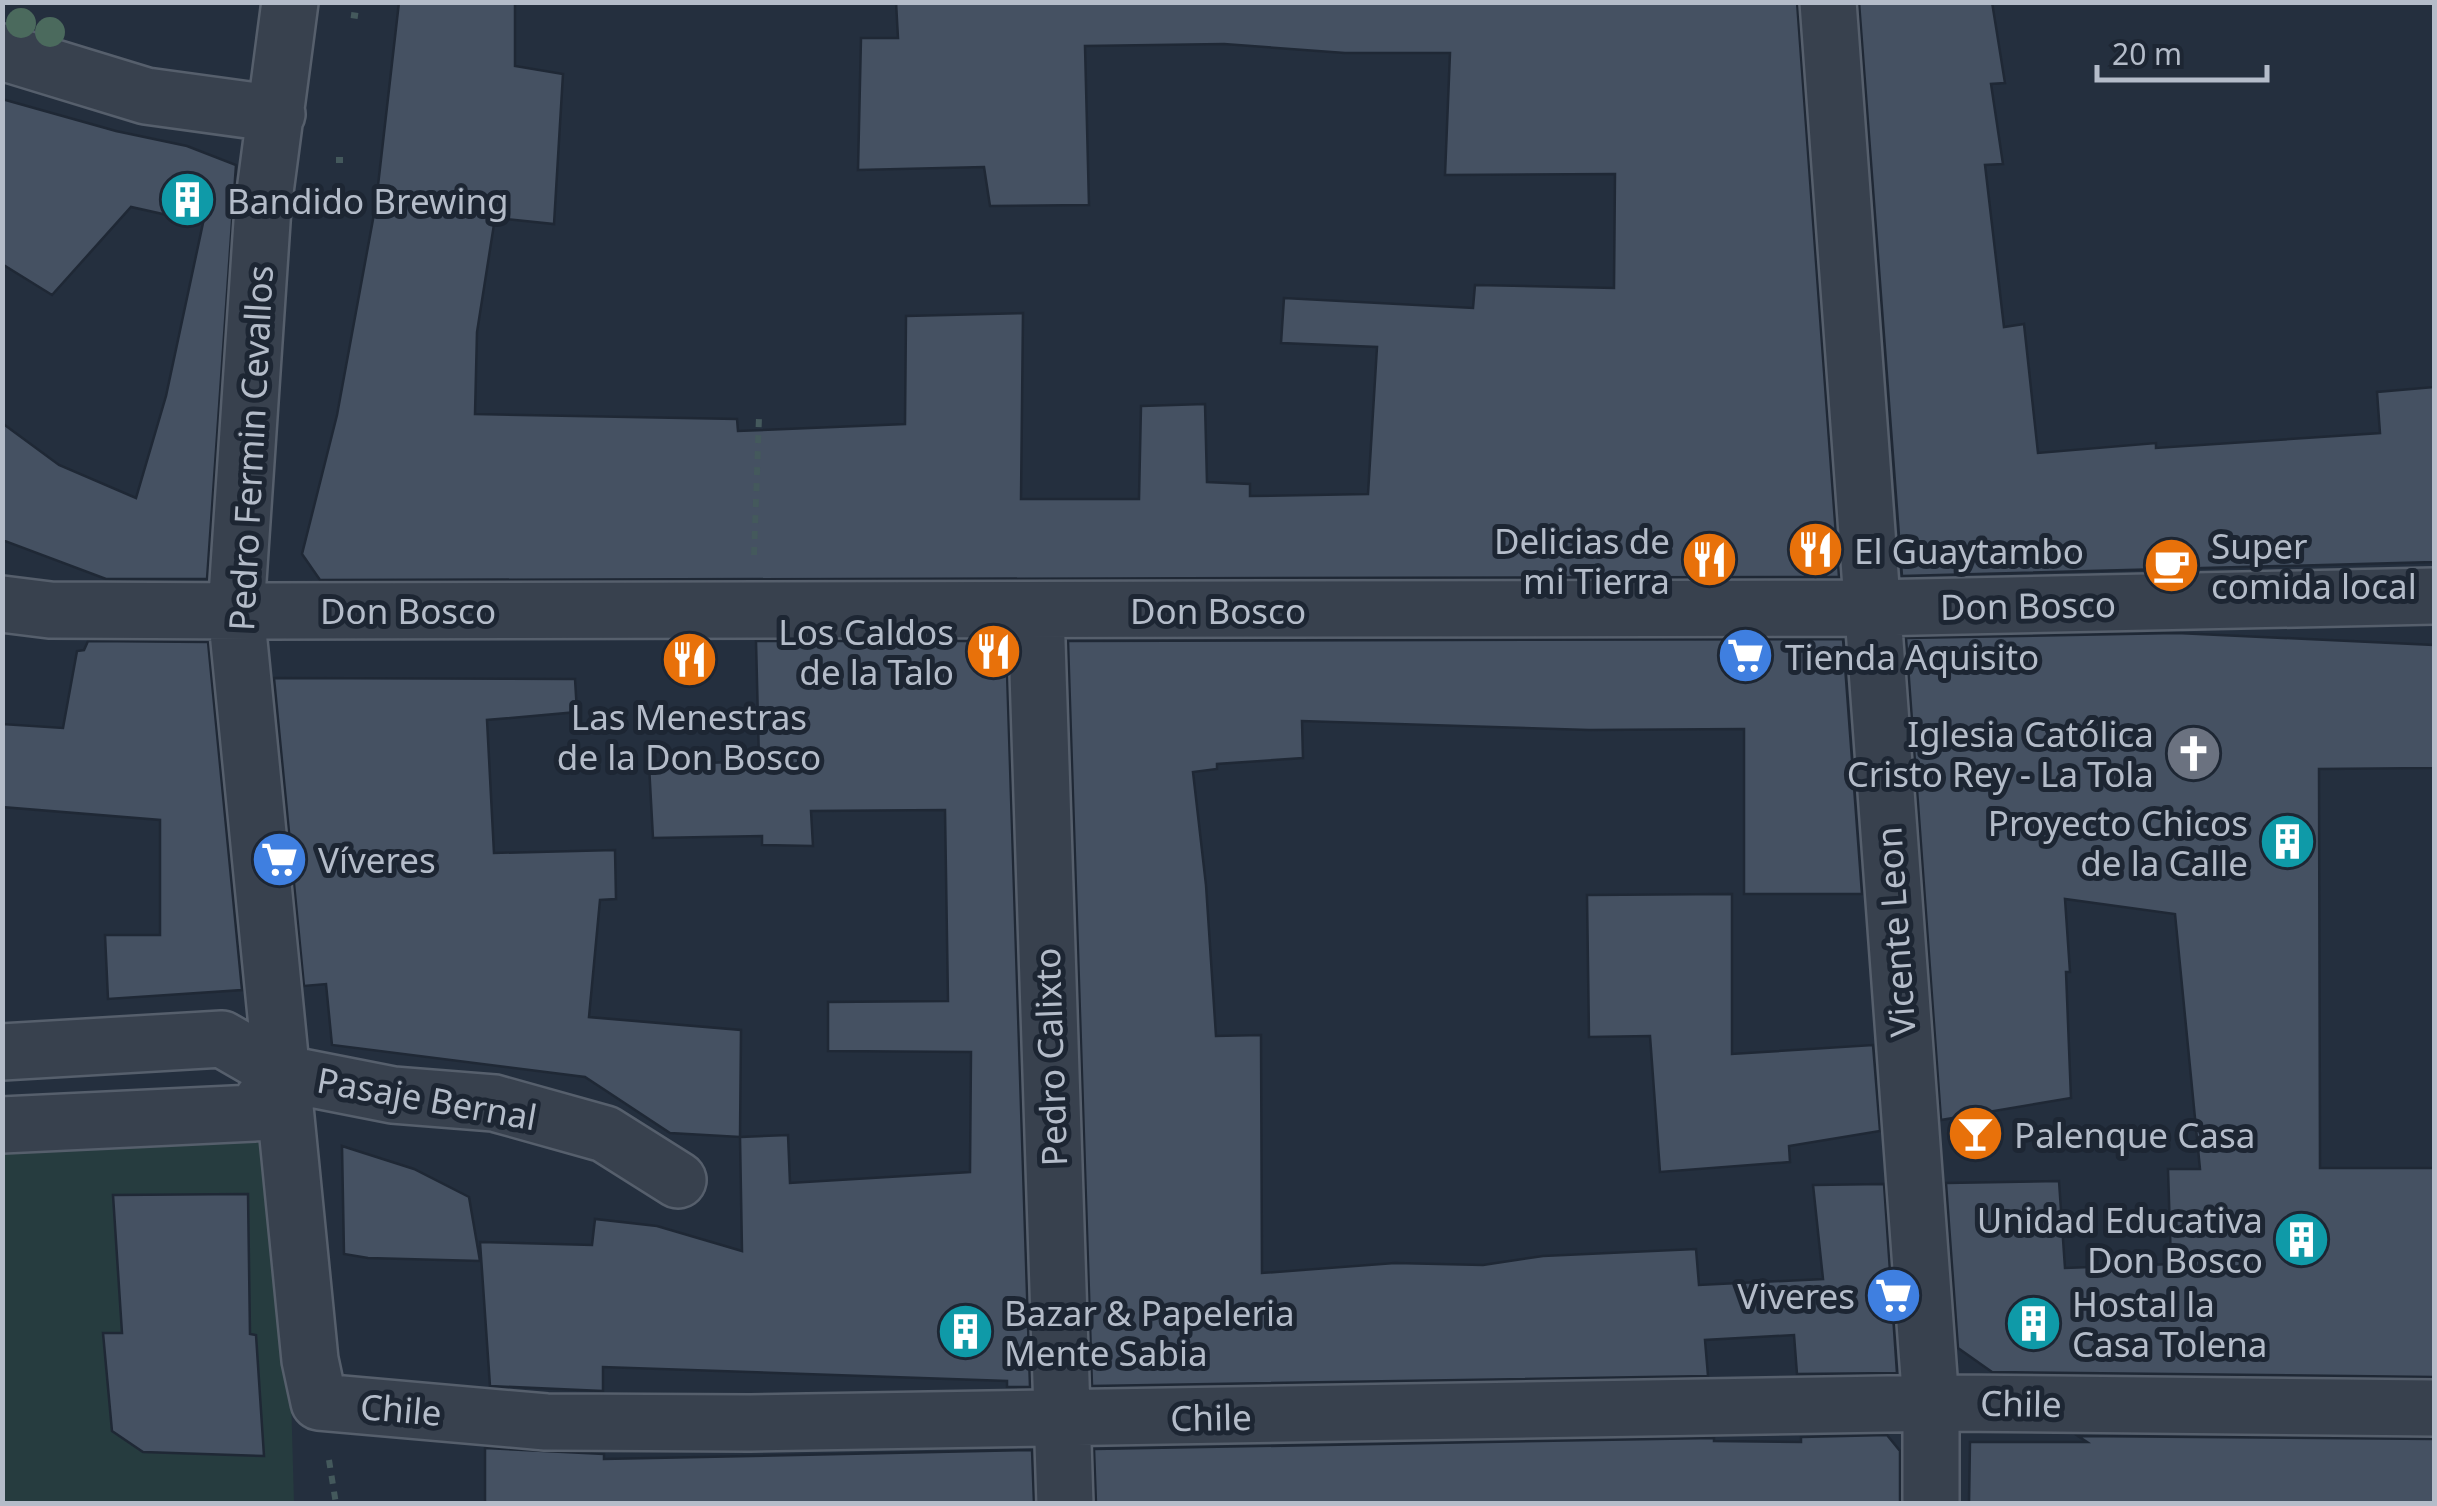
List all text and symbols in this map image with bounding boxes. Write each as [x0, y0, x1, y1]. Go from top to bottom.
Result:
scale bar [2097, 20, 2267, 82]
text: 20 m [2112, 33, 2182, 74]
building icon: Bandido Brewing [158, 170, 218, 230]
place label: Bandido Brewing [227, 177, 509, 224]
street label: Pedro Fermin Cevallos [217, 264, 283, 632]
place label: Delicias de mi Tierra [1494, 517, 1670, 604]
restaurant icon: El Guaytambo [1785, 520, 1845, 580]
place label: Super comida local [2211, 522, 2417, 609]
place label: El Guaytambo [1854, 527, 2084, 574]
restaurant icon: Delicias de mi Tierra [1679, 530, 1739, 590]
cafe icon: Super comida local [2142, 535, 2202, 595]
street label: Don Bosco [1940, 580, 2116, 630]
street label: Don Bosco [320, 587, 496, 634]
street label: Don Bosco [1130, 587, 1306, 634]
place label: Los Caldos de la Talo [778, 608, 954, 695]
restaurant icon: Los Caldos de la Talo [963, 621, 1023, 681]
supermarket icon: Tienda Aquisito [1716, 626, 1776, 686]
restaurant icon: Las Menestras de la Don Bosco [659, 630, 719, 690]
place label: Tienda Aquisito [1785, 633, 2039, 680]
place label: Las Menestras de la Don Bosco [557, 693, 821, 780]
place label: Iglesia Católica Cristo Rey - La Tola [1847, 710, 2154, 797]
church icon: Iglesia Católica Cristo Rey - La Tola [2163, 723, 2223, 783]
place label: Proyecto Chicos de la Calle [1988, 799, 2248, 886]
building icon: Proyecto Chicos de la Calle [2257, 812, 2317, 872]
street label: Vicente Leon [1864, 825, 1926, 1039]
supermarket icon: Víveres [249, 829, 309, 889]
place label: Víveres [318, 836, 436, 883]
street label: Pedro Calixto [1023, 947, 1077, 1167]
street label: Pasaje Bernal [313, 1056, 541, 1140]
bar icon: Palenque Casa [1945, 1104, 2005, 1164]
place label: Palenque Casa [2014, 1111, 2255, 1158]
place label: Unidad Educativa Don Bosco [1977, 1196, 2263, 1283]
building icon: Unidad Educativa Don Bosco [2272, 1209, 2332, 1269]
supermarket icon: Viveres [1864, 1265, 1924, 1325]
place label: Viveres [1737, 1272, 1855, 1319]
place label: Hostal la Casa Tolena [2072, 1280, 2267, 1367]
place label: Bazar & Papeleria Mente Sabia [1004, 1289, 1295, 1376]
building icon: Hostal la Casa Tolena [2003, 1293, 2063, 1353]
building icon: Bazar & Papeleria Mente Sabia [935, 1302, 995, 1362]
street label: Chile [1980, 1379, 2062, 1427]
street label: Chile [358, 1382, 444, 1436]
street label: Chile [1170, 1393, 1252, 1441]

